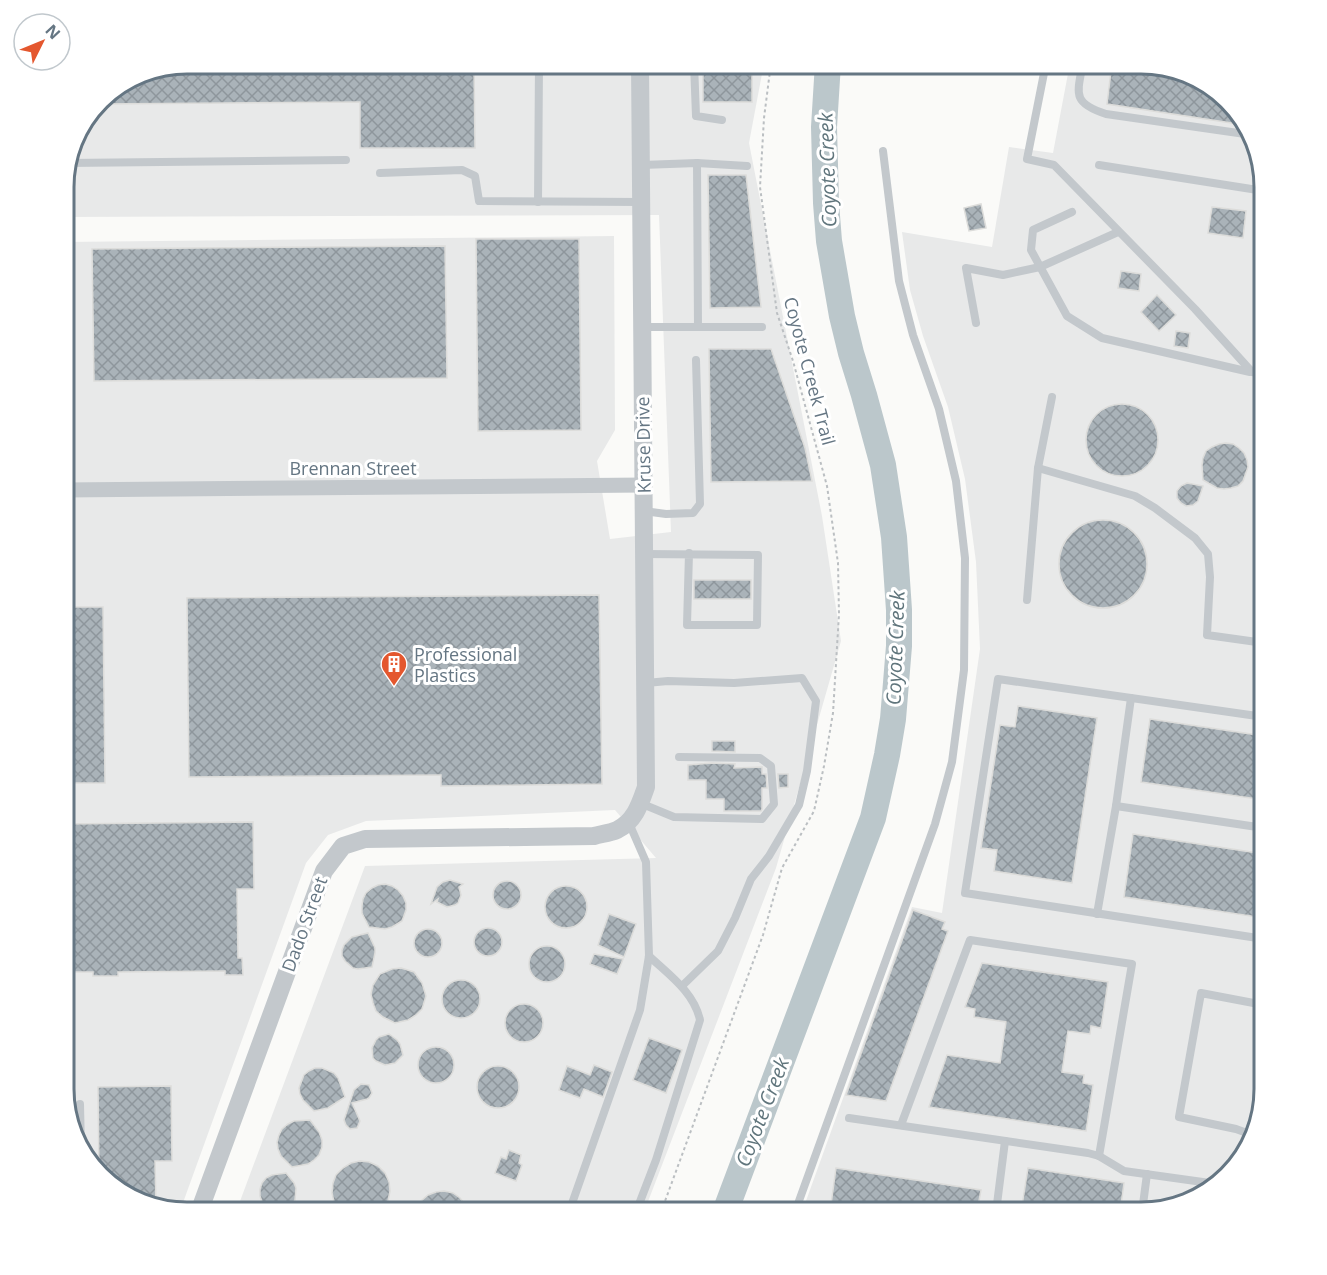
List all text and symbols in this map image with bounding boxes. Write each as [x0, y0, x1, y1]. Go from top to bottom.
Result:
north arrow [12, 12, 72, 72]
text: N [40, 20, 65, 44]
water label: Coyote Creek [811, 111, 842, 228]
street label: Coyote Creek Trail [779, 294, 841, 448]
street label: Kruse Drive [630, 396, 656, 494]
street label: Brennan Street [289, 456, 417, 480]
water label: Coyote Creek [880, 589, 911, 706]
place label: Professional Plastics [414, 642, 517, 687]
building icon: Professional Plastics [379, 649, 409, 687]
street label: Dado Street [276, 873, 332, 975]
water label: Coyote Creek [729, 1053, 796, 1170]

